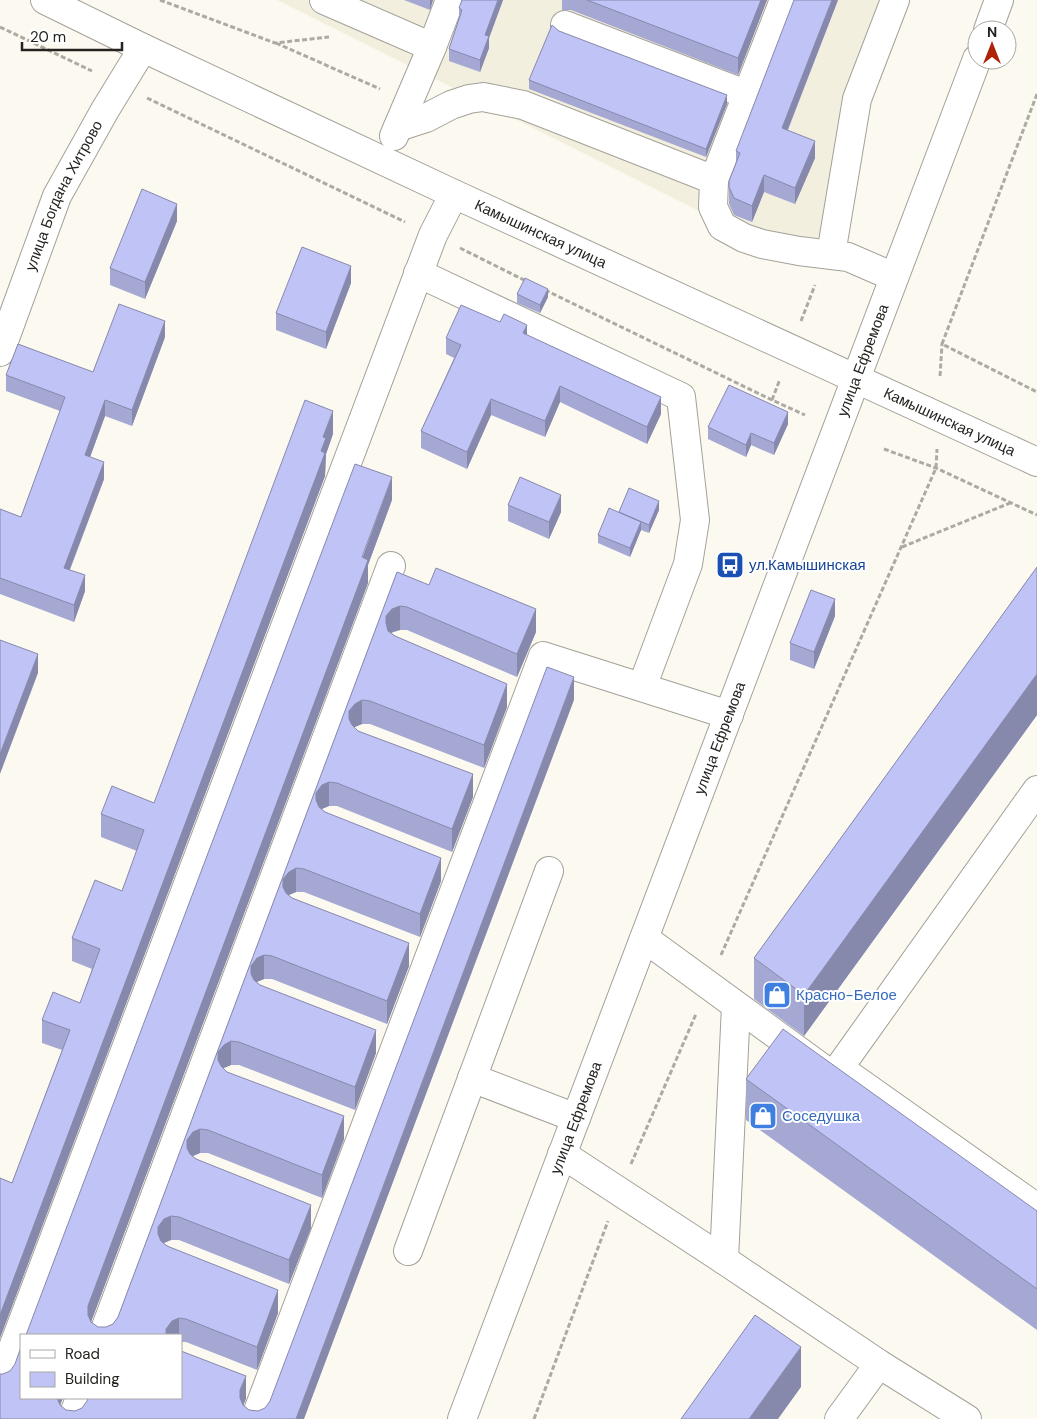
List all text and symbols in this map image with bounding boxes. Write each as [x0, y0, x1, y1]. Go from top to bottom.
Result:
scale bar [22, 20, 122, 52]
north arrow [967, 20, 1017, 70]
text: N [987, 23, 997, 41]
text: 20 m [30, 27, 66, 47]
street label: улица Богдана Хитрово [20, 117, 107, 274]
street label: Камышинская улица [471, 195, 610, 273]
street label: улица Ефремова [832, 301, 894, 420]
street label: Камышинская улица [880, 383, 1019, 461]
bus stop icon: ул.Камышинская [715, 550, 745, 580]
place label: ул.Камышинская [749, 555, 866, 575]
street label: улица Ефремова [689, 678, 750, 797]
shop icon: Красно-Белое [762, 980, 792, 1010]
place label: Красно-Белое [796, 985, 897, 1005]
street label: улица Ефремова [546, 1058, 607, 1177]
shop icon: Соседушка [748, 1101, 778, 1131]
place label: Соседушка [782, 1106, 861, 1126]
legend [20, 1334, 182, 1399]
text: Road [65, 1344, 100, 1364]
text: Building [65, 1369, 120, 1389]

